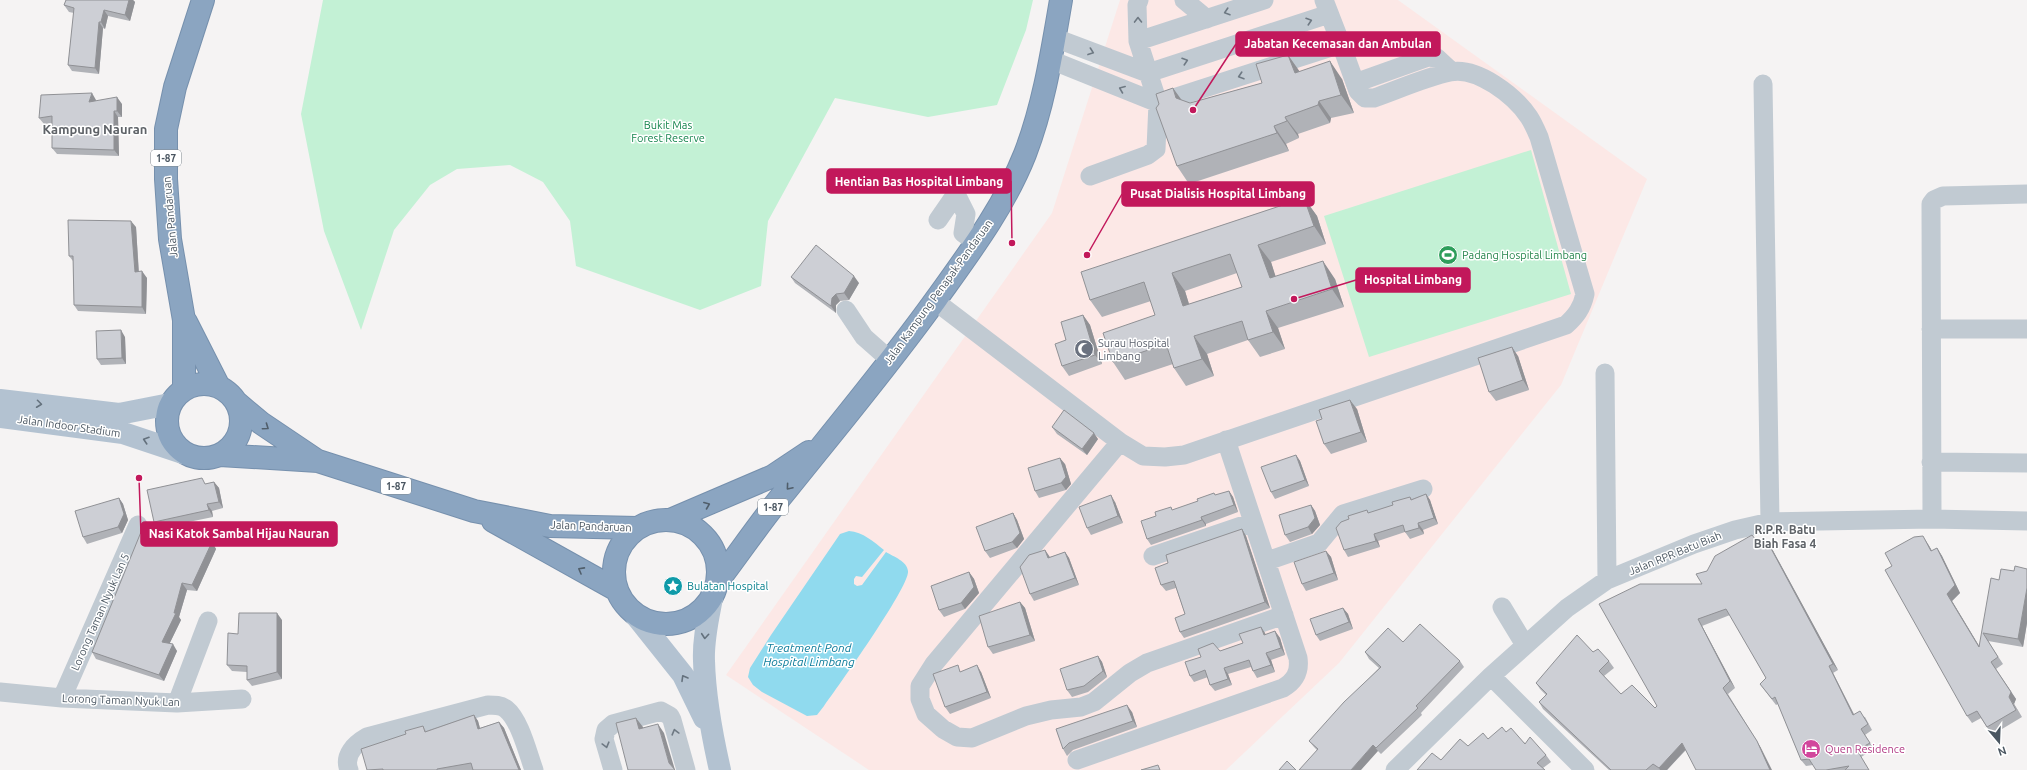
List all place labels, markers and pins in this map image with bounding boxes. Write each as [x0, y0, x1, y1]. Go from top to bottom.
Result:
callout: Jabatan Kecemasan dan Ambulan [1236, 32, 1440, 56]
callout: Hentian Bas Hospital Limbang [827, 169, 1011, 193]
callout: Pusat Dialisis Hospital Limbang [1122, 182, 1314, 206]
sports icon: Padang Hospital Limbang [1437, 244, 1459, 266]
place label: Padang Hospital Limbang [1462, 249, 1587, 261]
callout: Hospital Limbang [1356, 268, 1470, 292]
place label: Surau Hospital Limbang [1098, 337, 1170, 362]
mosque icon: Surau Hospital Limbang [1073, 338, 1095, 360]
callout: Nasi Katok Sambal Hijau Nauran [141, 522, 337, 546]
place icon: Bulatan Hospital [662, 575, 684, 597]
place label: Bulatan Hospital [687, 580, 769, 592]
hotel icon: Quen Residence [1800, 738, 1822, 760]
place label: Quen Residence [1825, 743, 1905, 755]

